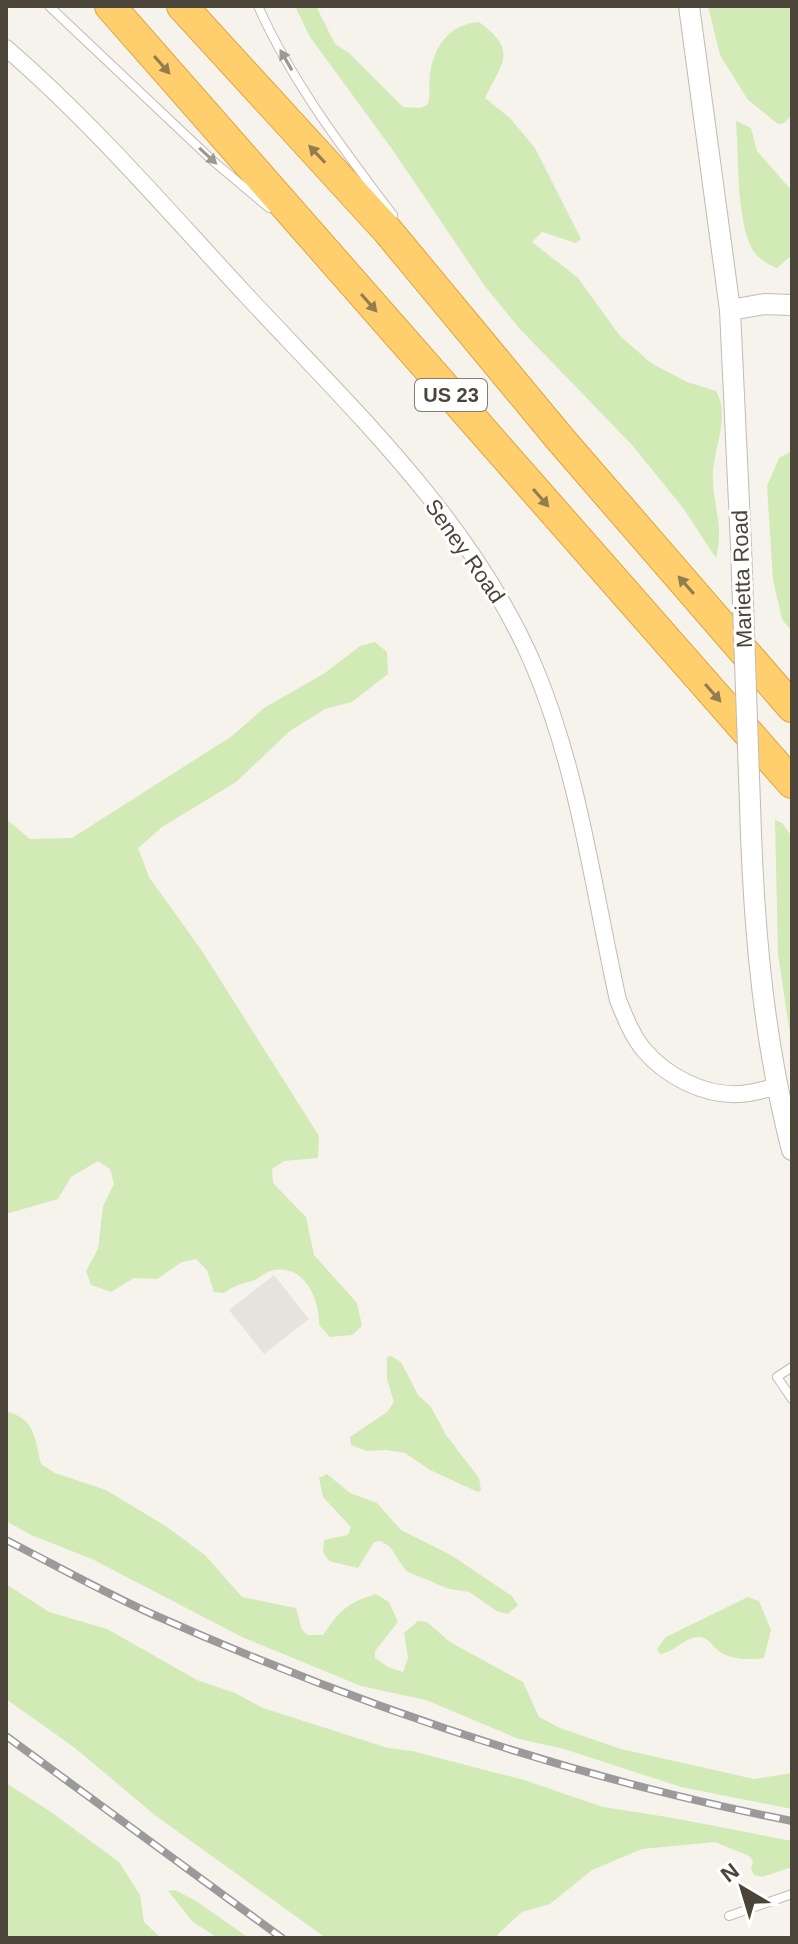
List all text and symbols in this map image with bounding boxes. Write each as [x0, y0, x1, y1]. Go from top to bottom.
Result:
one-way arrow [279, 49, 293, 71]
one-way arrow [152, 55, 170, 74]
one-way arrow [308, 144, 326, 163]
one-way arrow [198, 146, 217, 164]
one-way arrow [360, 293, 378, 312]
road number: US 23 [415, 379, 487, 411]
one-way arrow [532, 488, 550, 507]
street label: Seney Road [420, 494, 510, 608]
street label: Marietta Road [727, 510, 757, 648]
one-way arrow [677, 576, 695, 595]
one-way arrow [704, 682, 721, 702]
north arrow [702, 1848, 782, 1928]
text: N [716, 1858, 744, 1887]

